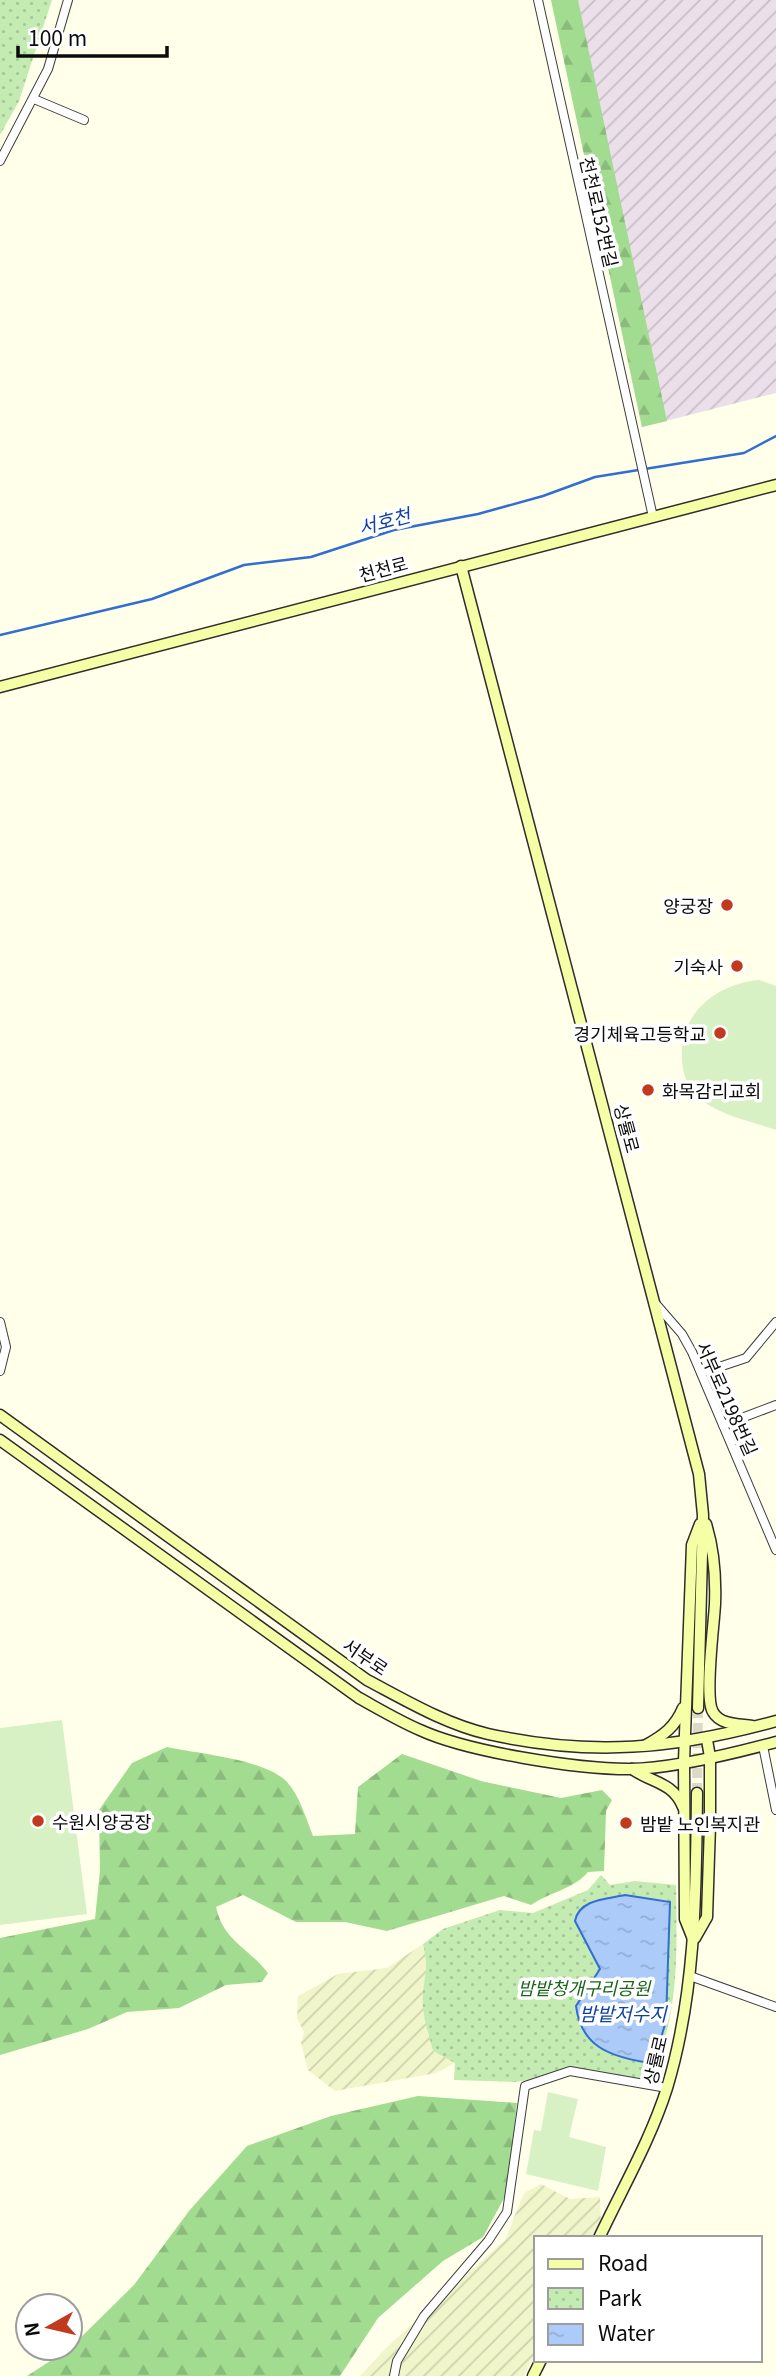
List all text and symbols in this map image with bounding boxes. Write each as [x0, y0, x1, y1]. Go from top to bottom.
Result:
scale bar [18, 14, 166, 58]
text: 100 m [28, 22, 87, 52]
street label: 천천로152번길 [575, 154, 625, 270]
water label: 서호천 [355, 500, 414, 540]
street label: 천천로 [356, 549, 410, 587]
place label: 양궁장 [663, 892, 713, 918]
marker: 양궁장 [719, 897, 735, 913]
place label: 기숙사 [673, 953, 723, 979]
marker: 기숙사 [729, 958, 745, 974]
place label: 경기체육고등학교 [574, 1020, 706, 1046]
marker: 경기체육고등학교 [712, 1025, 728, 1041]
place label: 화목감리교회 [662, 1077, 761, 1103]
marker: 화목감리교회 [640, 1082, 656, 1098]
street label: 상률로 [609, 1101, 647, 1155]
street label: 서부로2198번길 [691, 1337, 765, 1459]
street label: 서부로 [338, 1631, 394, 1681]
place label: 수원시양궁장 [52, 1808, 151, 1834]
place label: 밤밭 노인복지관 [640, 1810, 760, 1836]
marker: 수원시양궁장 [30, 1813, 46, 1829]
marker: 밤밭 노인복지관 [618, 1815, 634, 1831]
park label: 밤밭청개구리공원 [518, 1974, 652, 2000]
water label: 밤밭저수지 [579, 1999, 668, 2026]
street label: 상률로 [636, 2033, 672, 2087]
legend [534, 2236, 762, 2362]
text: Road [598, 2247, 648, 2277]
text: Park [598, 2282, 642, 2312]
north arrow [14, 2292, 84, 2362]
text: Water [598, 2317, 656, 2347]
text: N [16, 2321, 45, 2339]

